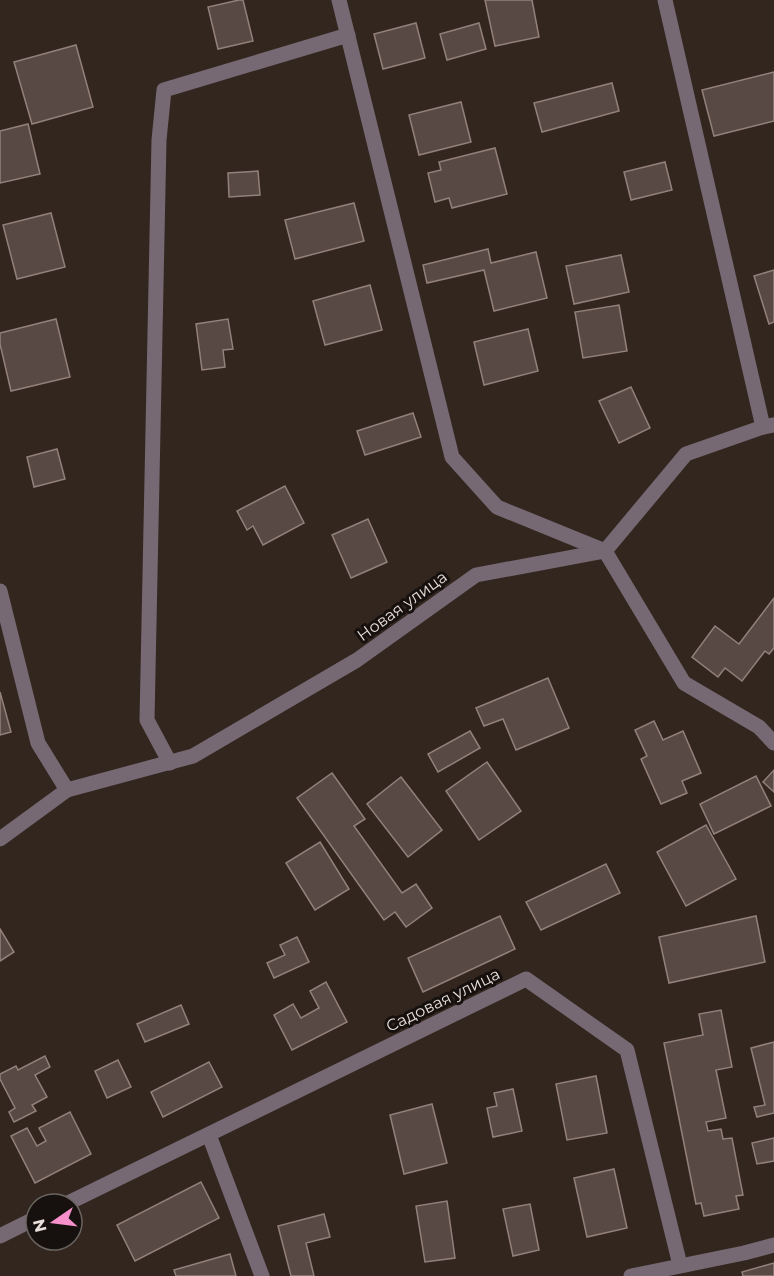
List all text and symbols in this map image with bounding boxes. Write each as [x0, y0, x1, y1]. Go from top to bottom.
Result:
street label: Новая улица [353, 567, 451, 645]
street label: Садовая улица [383, 964, 503, 1036]
north arrow [24, 1192, 84, 1252]
text: N [29, 1217, 51, 1234]

